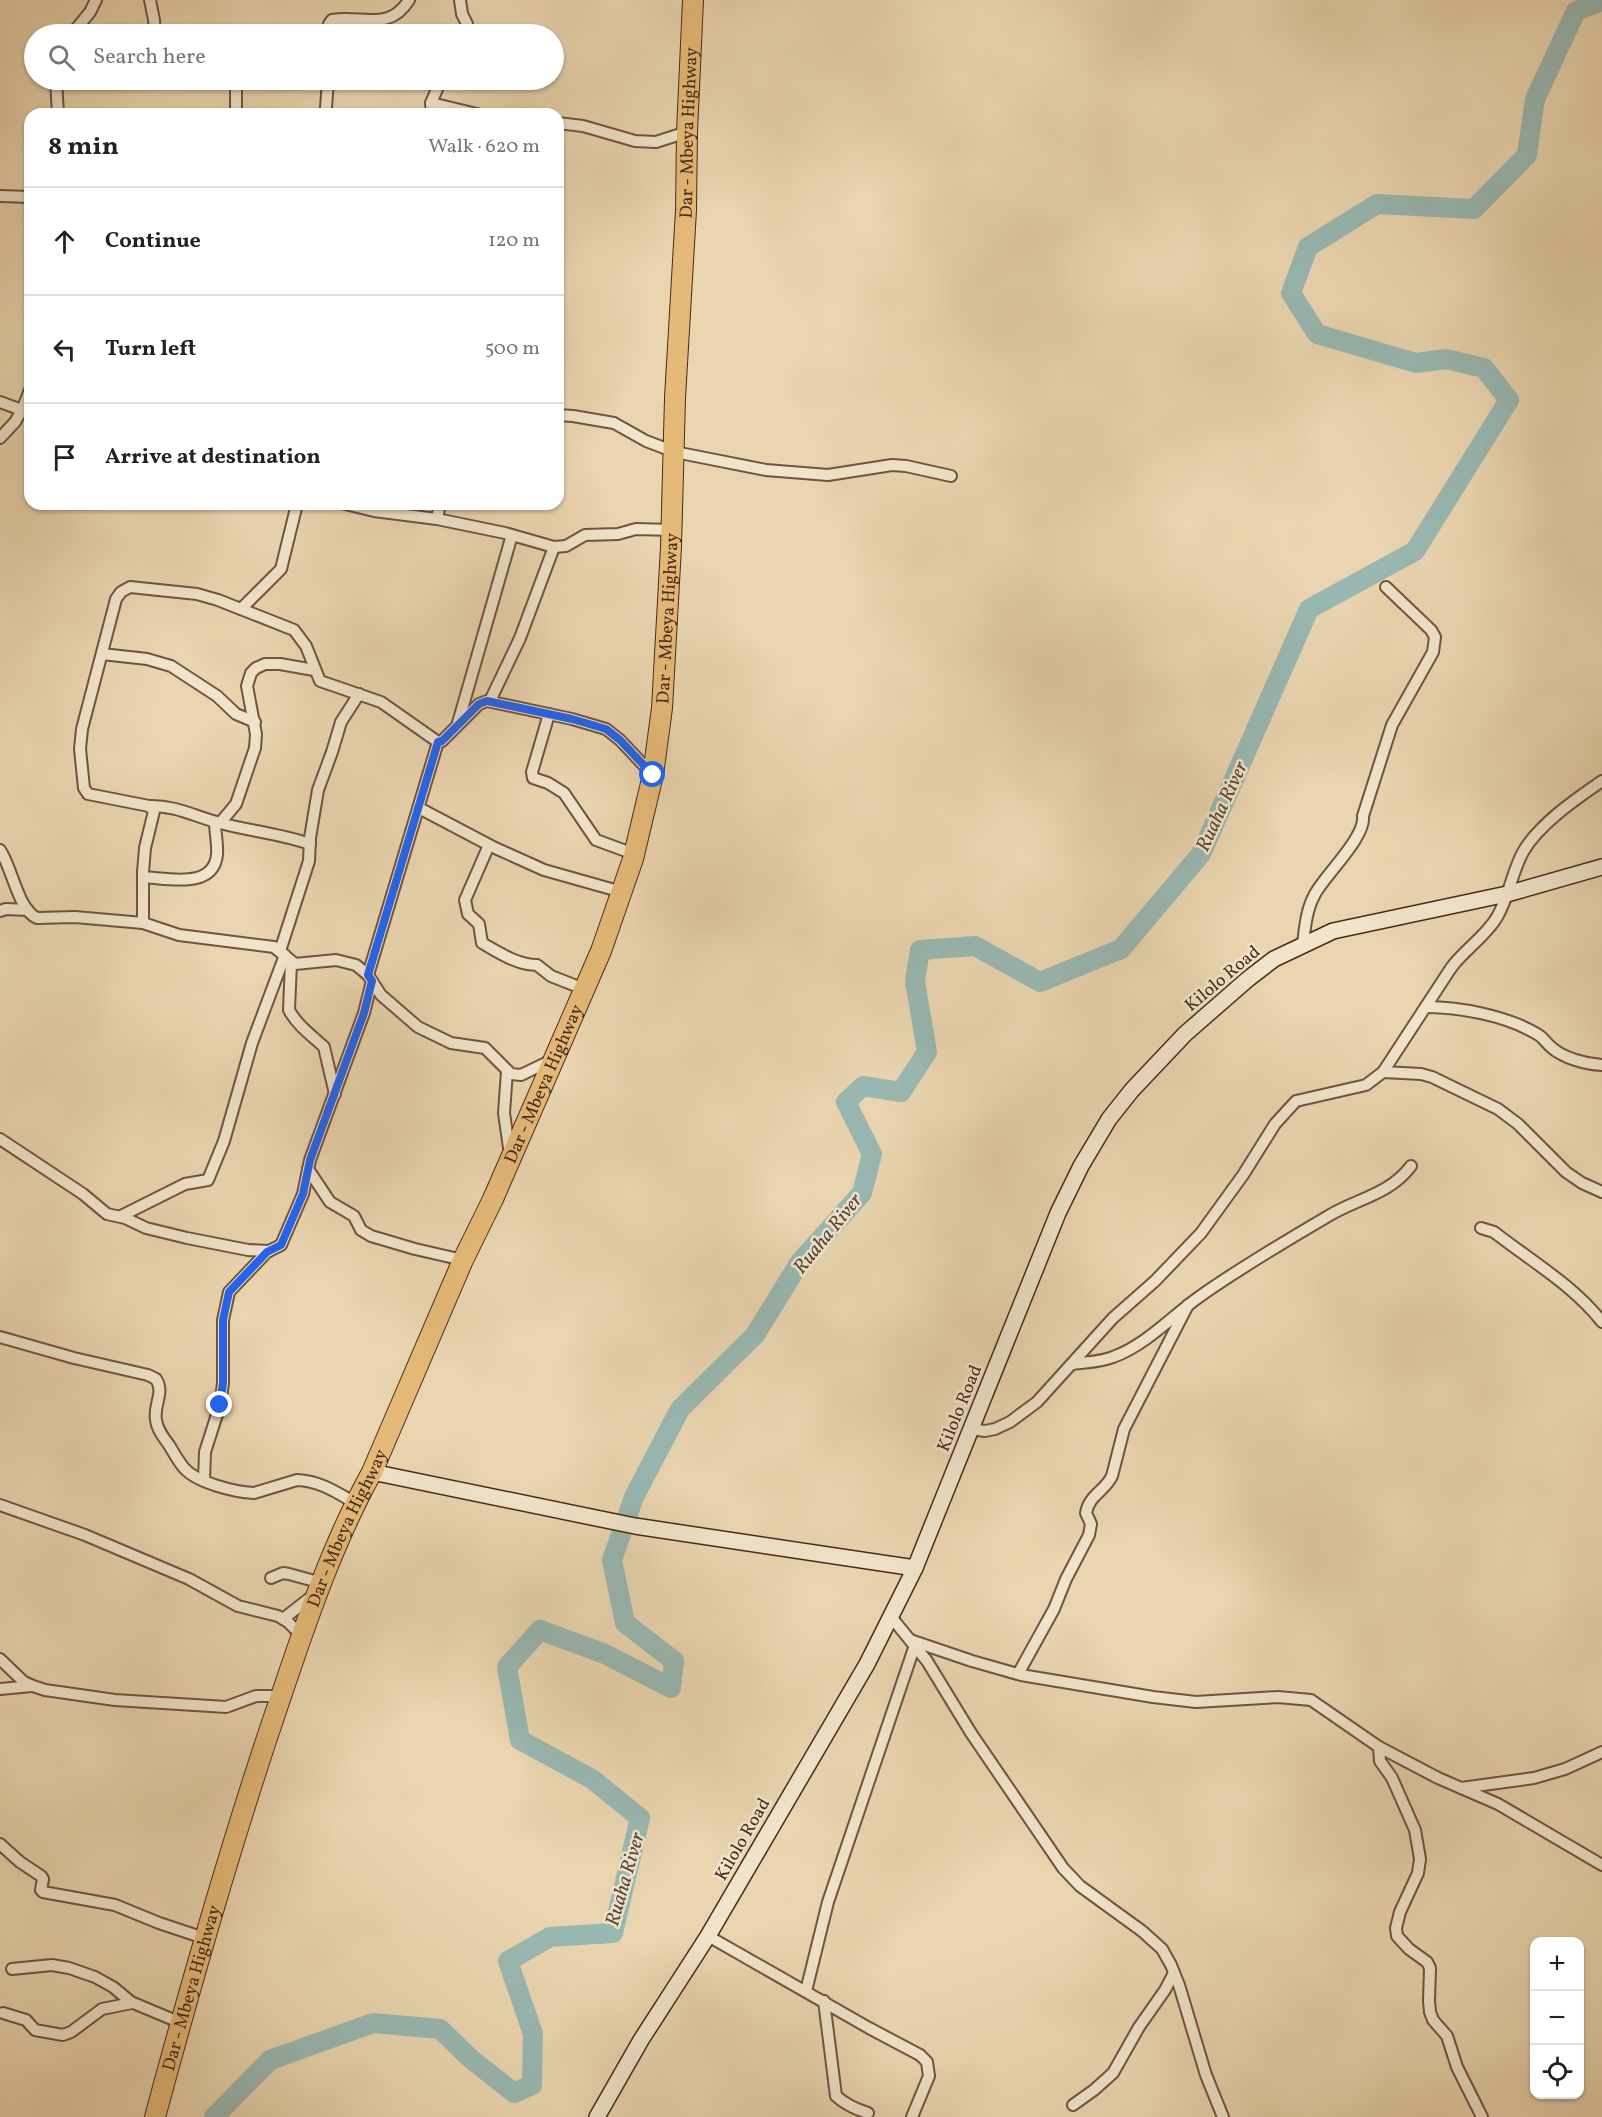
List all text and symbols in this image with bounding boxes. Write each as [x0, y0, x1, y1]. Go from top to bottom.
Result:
search box [24, 24, 564, 90]
icon: search [45, 41, 78, 74]
text: Search here [93, 42, 206, 73]
street label: Dar - Mbeya Highway [675, 46, 705, 219]
text: 8 min [48, 129, 119, 165]
text: Walk · 620 m [428, 133, 540, 161]
icon: ahead [48, 225, 81, 258]
text: Continue [105, 226, 201, 257]
text: 120 m [488, 227, 540, 255]
icon: left [48, 333, 81, 366]
text: Turn left [105, 334, 196, 365]
text: 500 m [485, 335, 540, 363]
icon: arrive [48, 441, 81, 474]
text: Arrive at destination [105, 442, 321, 473]
street label: Dar - Mbeya Highway [651, 532, 685, 705]
water label: Ruaha River [1190, 757, 1256, 856]
route start [639, 761, 665, 787]
street label: Kilolo Road [1180, 940, 1266, 1018]
street label: Dar - Mbeya Highway [499, 1001, 590, 1168]
water label: Ruaha River [787, 1188, 870, 1281]
street label: Kilolo Road [932, 1361, 989, 1456]
route end [206, 1391, 232, 1417]
street label: Dar - Mbeya Highway [302, 1445, 394, 1611]
street label: Kilolo Road [710, 1794, 777, 1886]
water label: Ruaha River [599, 1829, 653, 1930]
street label: Dar - Mbeya Highway [157, 1902, 228, 2074]
map controls [1530, 1937, 1584, 2099]
button: + [1530, 1937, 1584, 1991]
button: − [1530, 1991, 1584, 2045]
button: locate [1530, 2045, 1584, 2099]

